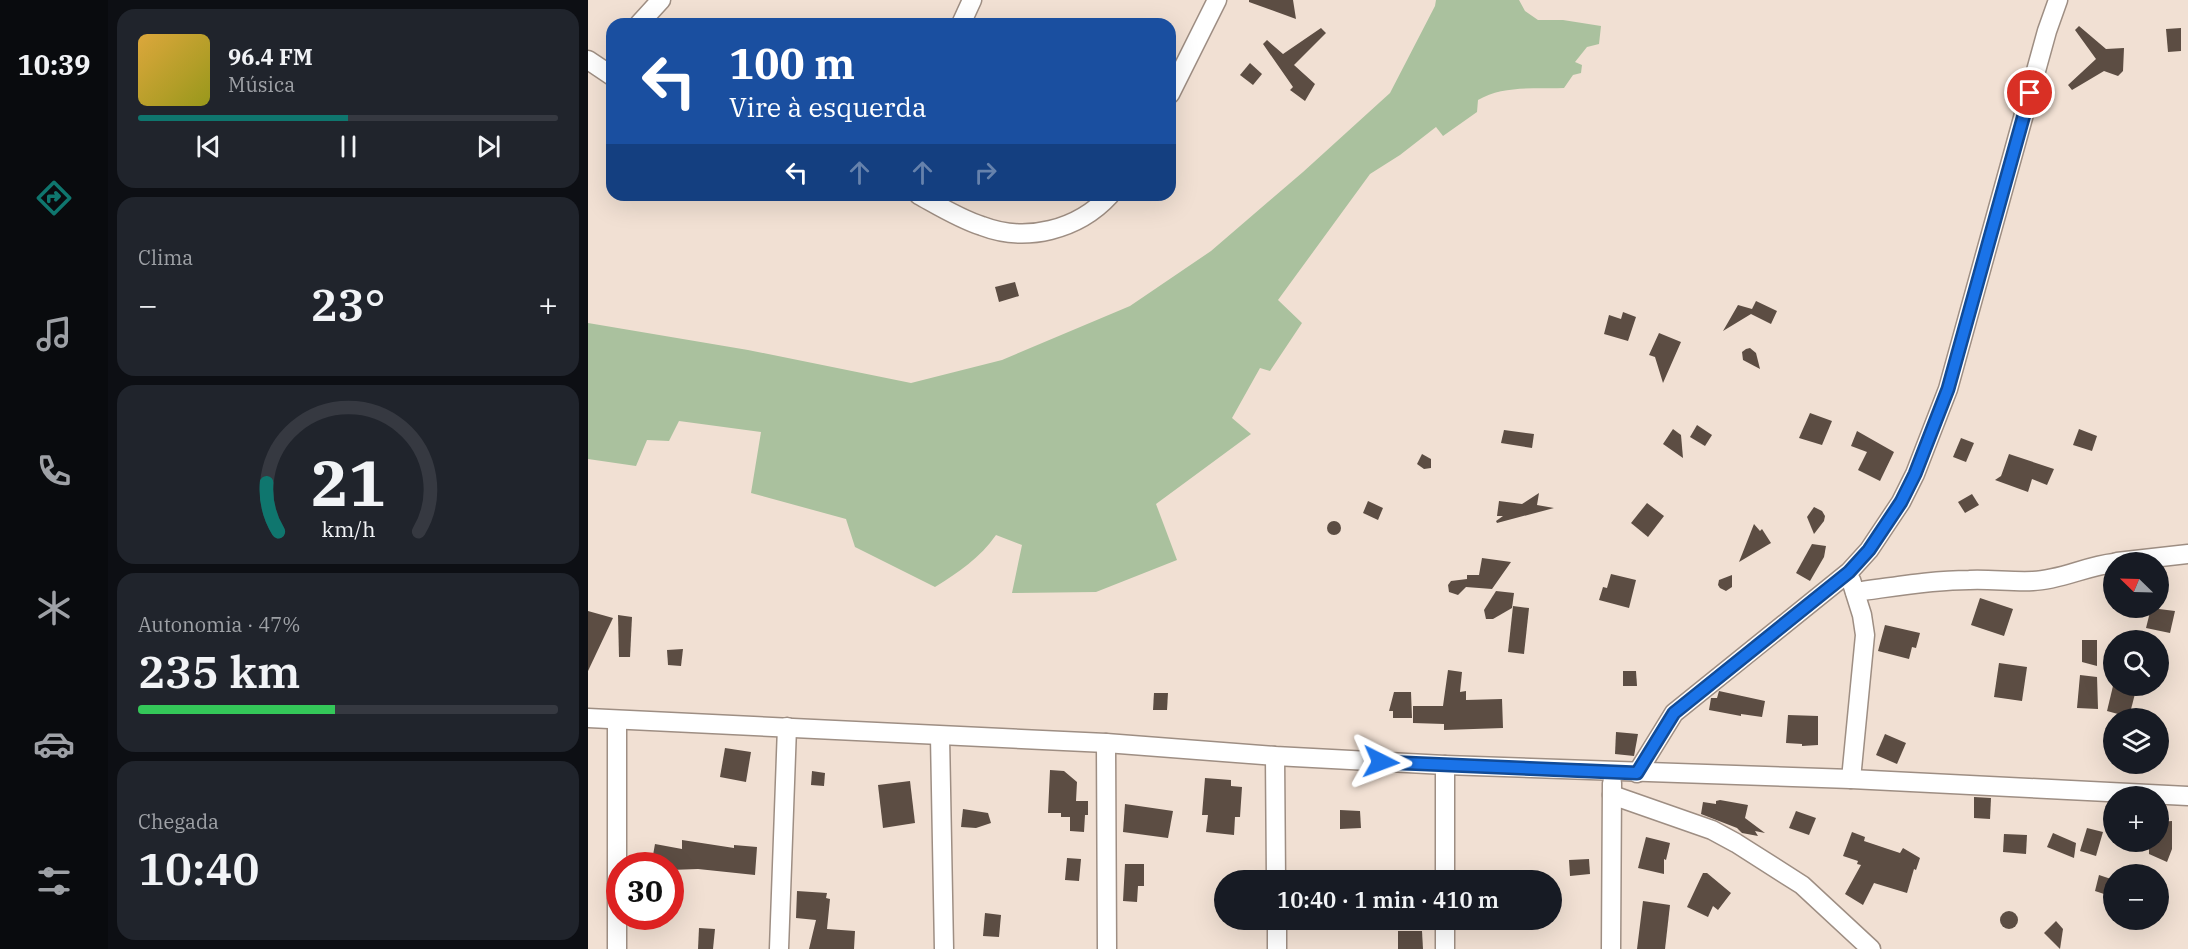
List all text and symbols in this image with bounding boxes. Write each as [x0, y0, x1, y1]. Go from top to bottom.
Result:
text: 100 m [729, 36, 855, 91]
text: 96.4 FM [228, 42, 313, 71]
icon: left [630, 42, 708, 120]
text: 10:39 [18, 47, 90, 82]
pin [2004, 67, 2055, 118]
text: Música [228, 71, 295, 98]
icon: arrive [2013, 76, 2046, 109]
text: Vire à esquerda [729, 89, 927, 124]
icon: previous [192, 130, 225, 163]
icon: pause [332, 130, 365, 163]
icon: next [472, 130, 505, 163]
icon: left [780, 156, 813, 189]
icon: ahead [843, 156, 876, 189]
icon: ahead [906, 156, 939, 189]
icon: right [969, 156, 1002, 189]
icon: directions [33, 177, 75, 219]
text: Clima [138, 244, 193, 271]
text: 23° [310, 275, 386, 333]
text: − [138, 283, 158, 326]
text: + [538, 283, 558, 326]
icon: music [33, 313, 75, 355]
text: 21 [311, 442, 385, 523]
icon: phone [33, 450, 75, 492]
text: km/h [321, 515, 375, 543]
north arrow [2103, 552, 2169, 618]
map controls [2103, 552, 2169, 930]
icon: climate [33, 587, 75, 629]
text: Autonomia · 47% [138, 611, 300, 638]
button: search [2103, 630, 2169, 696]
text: 235 km [138, 642, 300, 700]
button: layers [2103, 708, 2169, 774]
icon: car [33, 723, 75, 765]
position arrow [1349, 730, 1413, 794]
button: + [2103, 786, 2169, 852]
text: Chegada [138, 808, 219, 835]
text: 10:40 [138, 839, 259, 897]
speed limit sign: 30 [606, 852, 684, 930]
icon: filters [33, 860, 75, 902]
button: − [2103, 864, 2169, 930]
text: 10:40 · 1 min · 410 m [1277, 885, 1499, 914]

